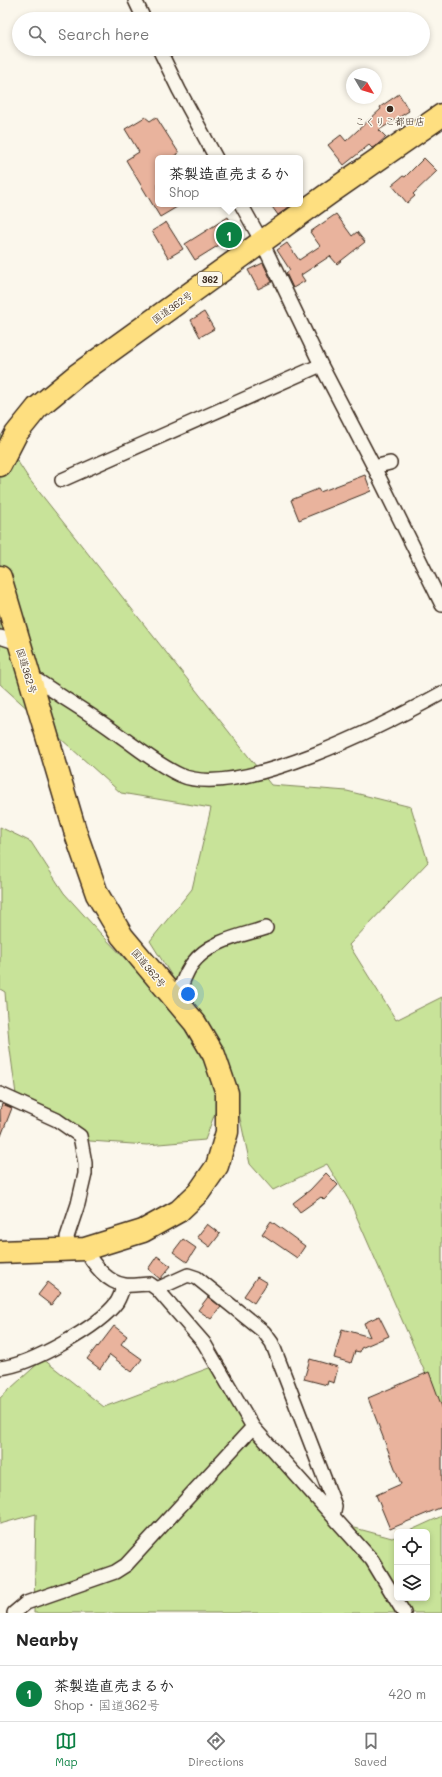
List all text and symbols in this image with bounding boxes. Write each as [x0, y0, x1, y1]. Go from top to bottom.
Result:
search box [12, 12, 430, 56]
icon: search [26, 23, 48, 45]
text: Search here [58, 24, 149, 44]
north arrow [346, 68, 382, 104]
marker: こくりこ都田店 [385, 104, 395, 114]
place label: こくりこ都田店 [355, 114, 425, 128]
popup [155, 155, 303, 207]
text: 茶製造直売まるか [169, 163, 289, 183]
text: Shop [169, 183, 199, 200]
pin: 1 [216, 220, 242, 250]
road number: 362 [198, 272, 222, 286]
street label: 国道362号 [149, 287, 195, 327]
street label: 国道362号 [13, 646, 41, 696]
street label: 国道362号 [128, 945, 170, 991]
your location [178, 984, 198, 1004]
map controls [394, 1529, 430, 1601]
button: locate [394, 1529, 430, 1565]
button: layers [394, 1565, 430, 1601]
text: Nearby [16, 1628, 78, 1650]
text: 茶製造直売まるか [54, 1675, 174, 1695]
text: 1 [26, 1685, 32, 1702]
text: 420 m [389, 1685, 426, 1702]
text: Shop · 国道362号 [54, 1696, 160, 1713]
tab: Map [55, 1730, 78, 1769]
tab: Directions [188, 1730, 244, 1769]
tab: Saved [354, 1730, 387, 1769]

